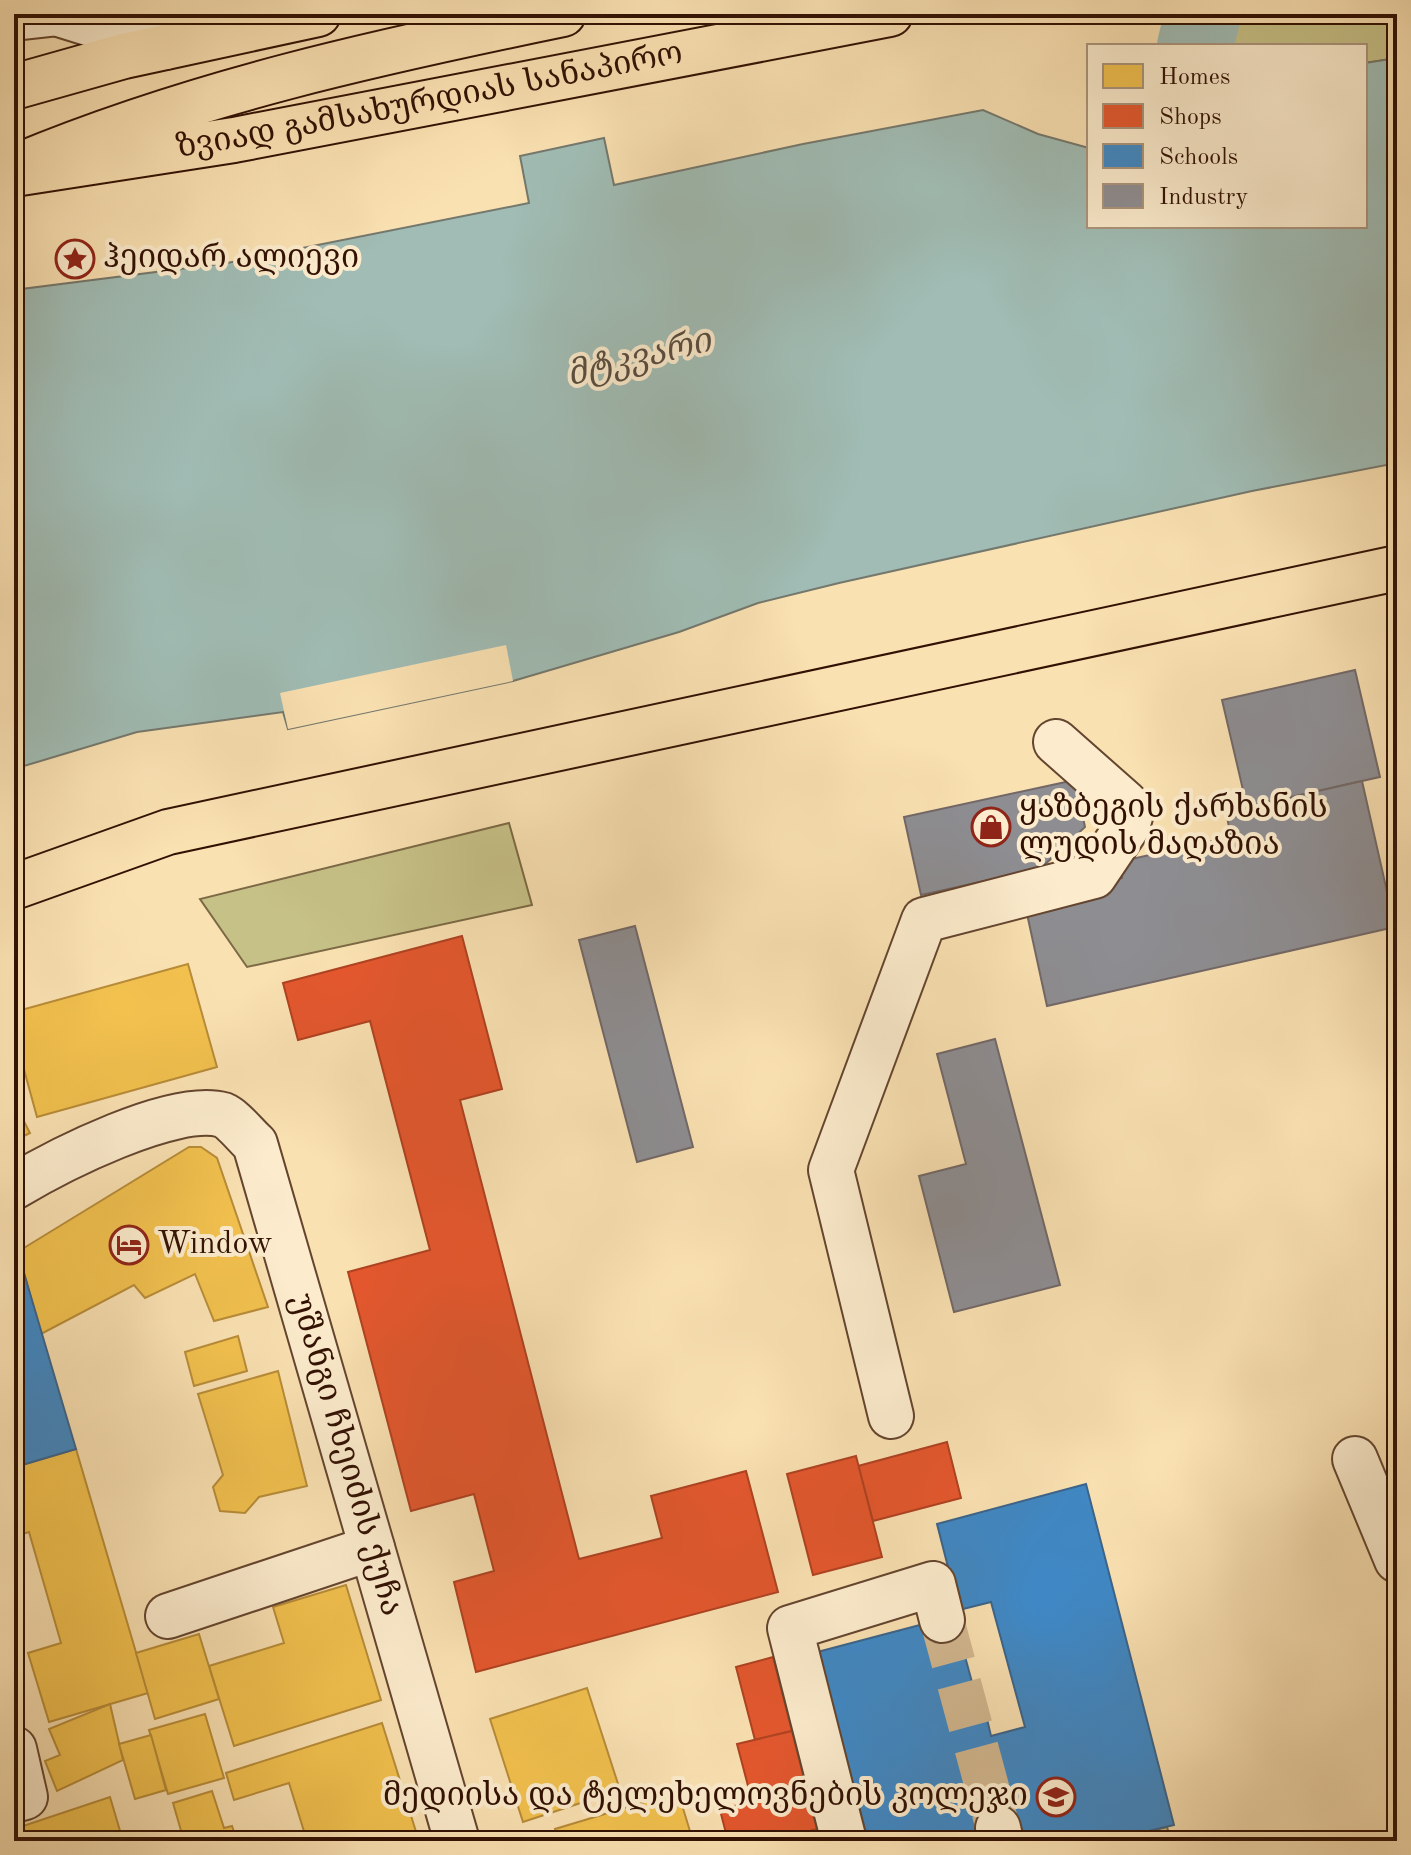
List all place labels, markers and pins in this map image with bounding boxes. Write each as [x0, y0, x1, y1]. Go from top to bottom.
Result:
place icon: ჰეიდარ ალიევი [54, 238, 96, 280]
place label: ჰეიდარ ალიევი [103, 242, 359, 275]
place label: ყაზბეგის ქარხანის ლუდის მაღაზია [1019, 791, 1328, 862]
shop icon: ყაზბეგის ქარხანის ლუდის მაღაზია [970, 806, 1012, 848]
hotel icon: Window [108, 1224, 150, 1266]
place label: Window [157, 1229, 273, 1261]
school or university icon: მედიისა და ტელეხელოვნების კოლეჯი [1035, 1776, 1077, 1818]
place label: მედიისა და ტელეხელოვნების კოლეჯი [383, 1779, 1028, 1813]

